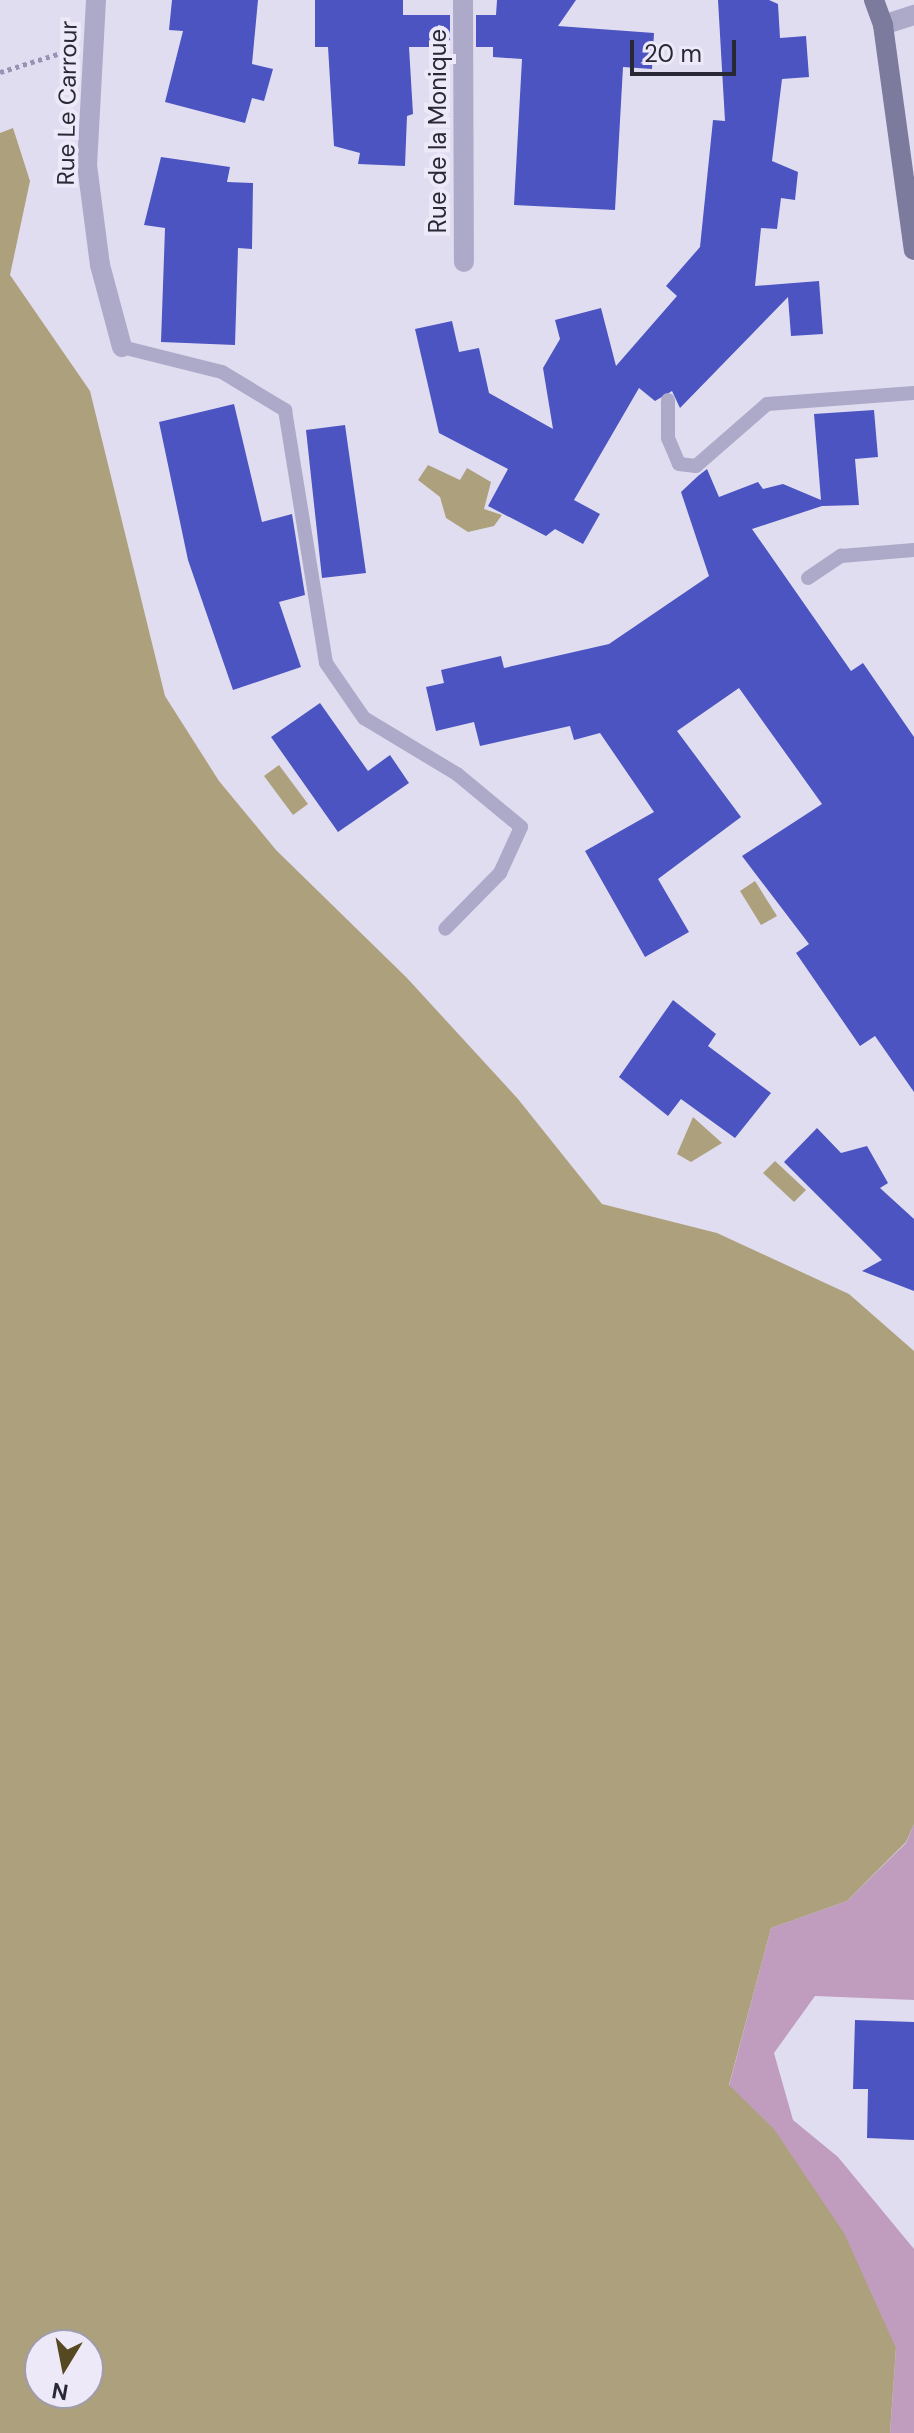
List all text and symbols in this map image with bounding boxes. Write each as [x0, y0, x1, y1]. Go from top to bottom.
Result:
street label: Rue Le Carrour [51, 20, 83, 186]
scale bar [634, 24, 740, 74]
street label: Rue de la Monique [424, 29, 452, 233]
text: 20 m [644, 38, 702, 69]
north arrow [24, 2329, 104, 2409]
text: N [50, 2375, 71, 2407]

